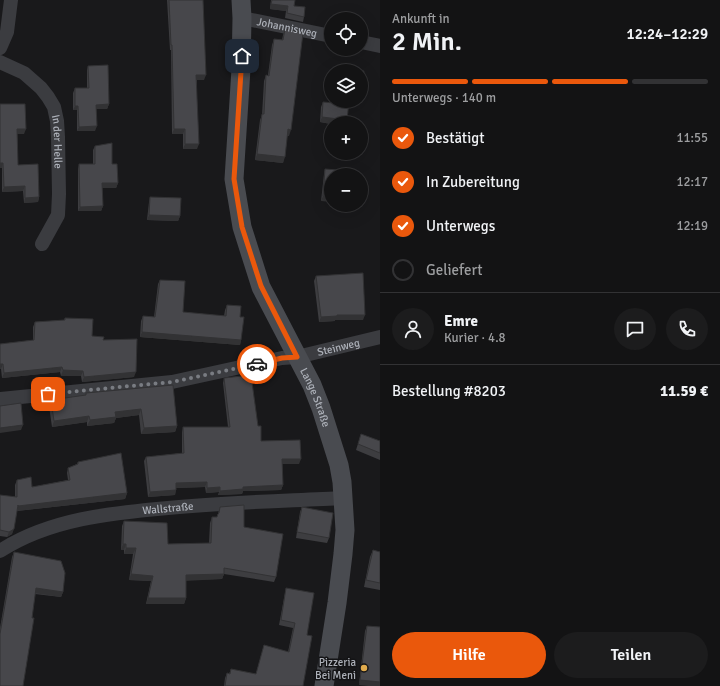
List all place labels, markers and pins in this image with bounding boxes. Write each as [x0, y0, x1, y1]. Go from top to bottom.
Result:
pin [225, 39, 259, 73]
pin [31, 377, 65, 411]
place label: Pizzeria Bei Meni [315, 656, 356, 682]
marker: Pizzeria Bei Meni [359, 663, 369, 673]

